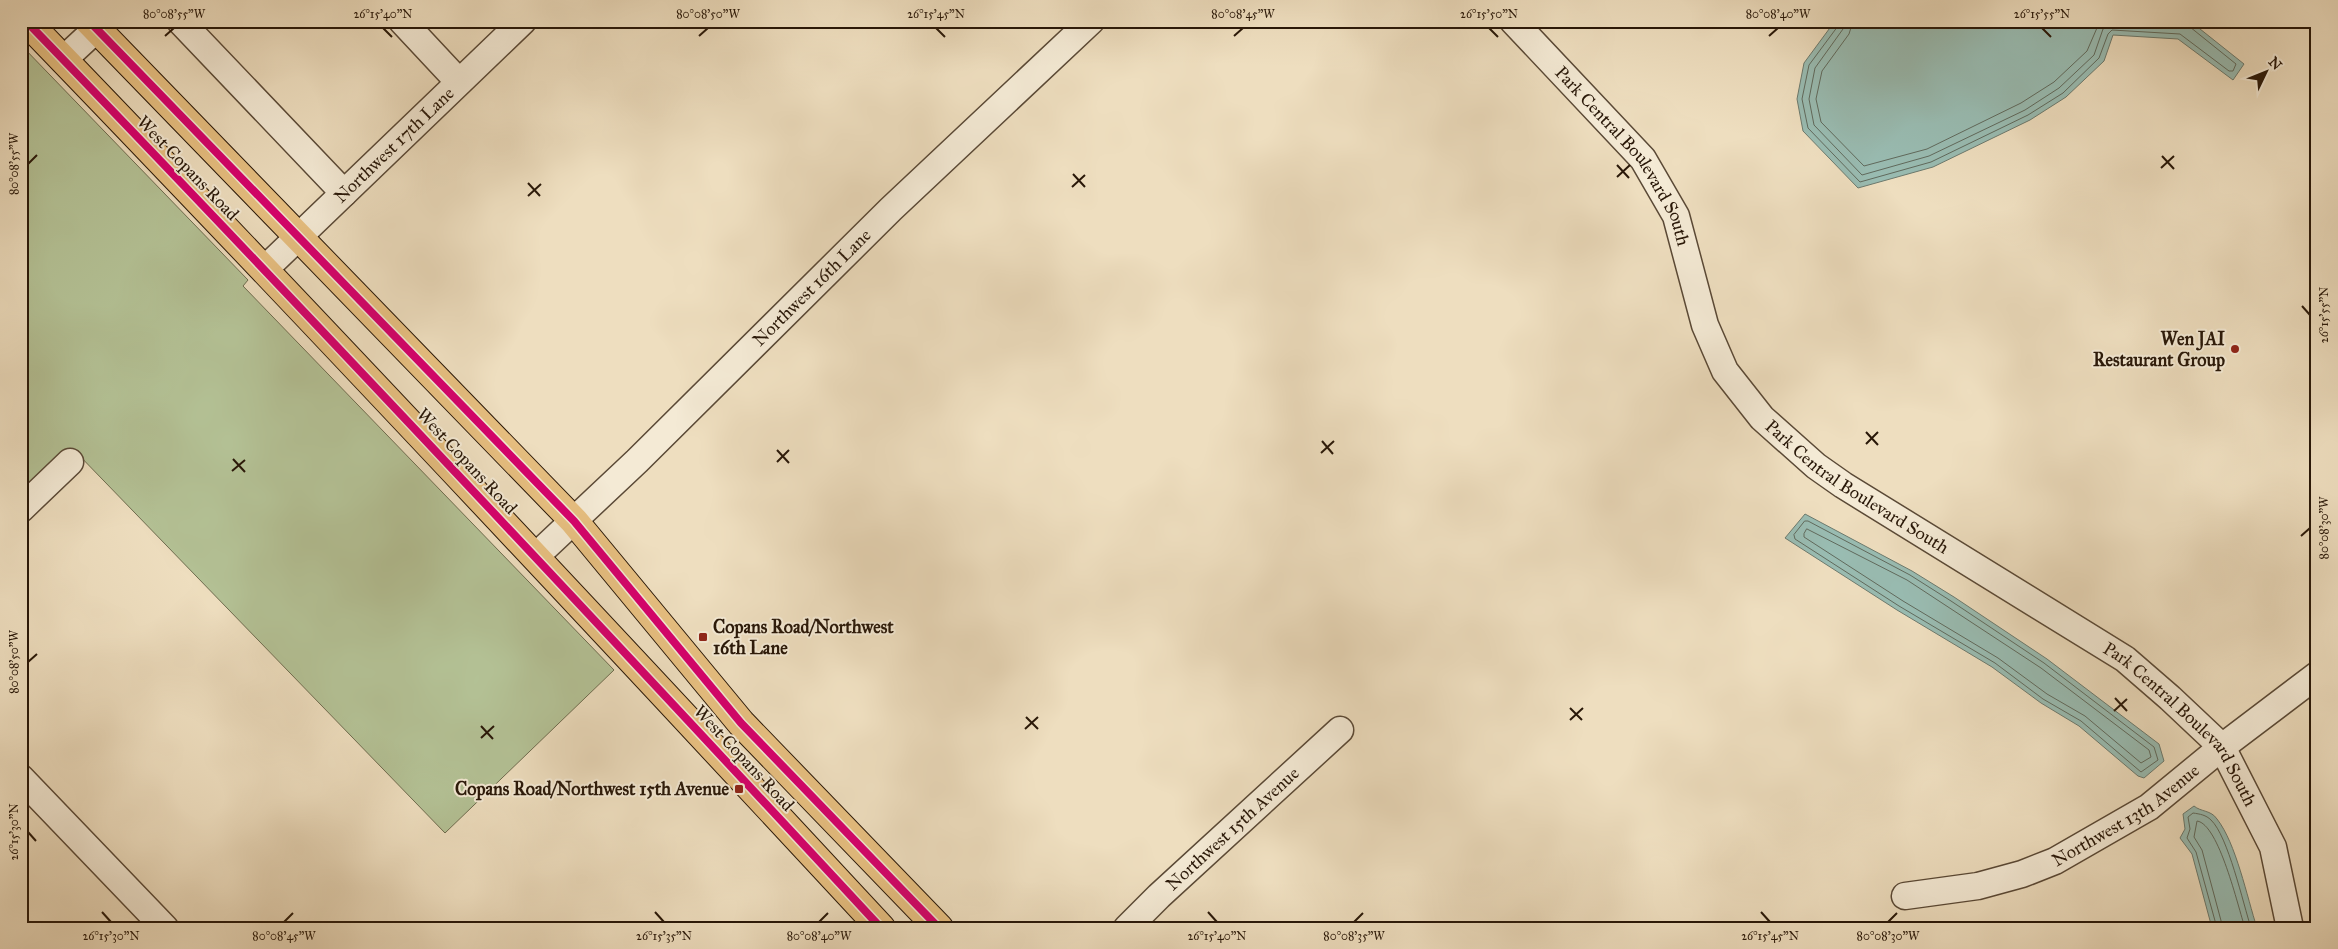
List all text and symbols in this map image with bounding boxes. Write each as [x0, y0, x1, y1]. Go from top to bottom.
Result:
text: 80°08'55"W [143, 7, 206, 21]
text: 26°15'40"N [353, 7, 413, 21]
text: 80°08'50"W [676, 7, 740, 21]
text: 26°15'45"N [907, 7, 965, 21]
text: 80°08'45"W [1211, 7, 1275, 21]
text: 26°15'50"N [1460, 7, 1518, 21]
text: 80°08'40"W [1746, 7, 1811, 21]
text: 26°15'55"N [2014, 7, 2070, 21]
north arrow [2240, 48, 2290, 98]
text: N [2265, 53, 2285, 74]
street label: Park Central Boulevard South [1550, 62, 1694, 248]
street label: Northwest 17th Lane [329, 82, 459, 208]
street label: West Copans Road [132, 111, 244, 225]
text: 80°08'55"W [7, 132, 21, 195]
street label: Northwest 16th Lane [748, 224, 876, 351]
text: 26°15'55"N [2317, 287, 2331, 343]
place label: Wen JAI Restaurant Group [2093, 328, 2225, 372]
marker: Wen JAI Restaurant Group [2229, 343, 2241, 355]
street label: West Copans Road [412, 403, 522, 519]
street label: Park Central Boulevard South [1761, 415, 1953, 559]
text: 80°08'30"W [2317, 496, 2331, 559]
place label: Copans Road/Northwest 16th Lane [713, 616, 894, 659]
text: 80°08'50"W [7, 630, 21, 694]
marker: Copans Road/Northwest 16th Lane [697, 631, 709, 643]
street label: Park Central Boulevard South [2099, 637, 2261, 810]
street label: West Copans Road [689, 700, 799, 816]
street label: Northwest 13th Avenue [2048, 759, 2204, 871]
street label: Northwest 15th Avenue [1161, 762, 1304, 895]
place label: Copans Road/Northwest 15th Avenue [455, 778, 729, 801]
marker: Copans Road/Northwest 15th Avenue [733, 783, 745, 795]
text: 26°15'30"N [7, 803, 21, 861]
text: 26°15'30"N [82, 929, 140, 943]
text: 80°08'45"W [252, 929, 316, 943]
text: 26°15'35"N [636, 929, 692, 943]
text: 80°08'40"W [787, 929, 852, 943]
text: 26°15'40"N [1187, 929, 1247, 943]
text: 80°08'35"W [1323, 929, 1385, 943]
text: 26°15'45"N [1741, 929, 1799, 943]
text: 80°08'30"W [1857, 929, 1920, 943]

